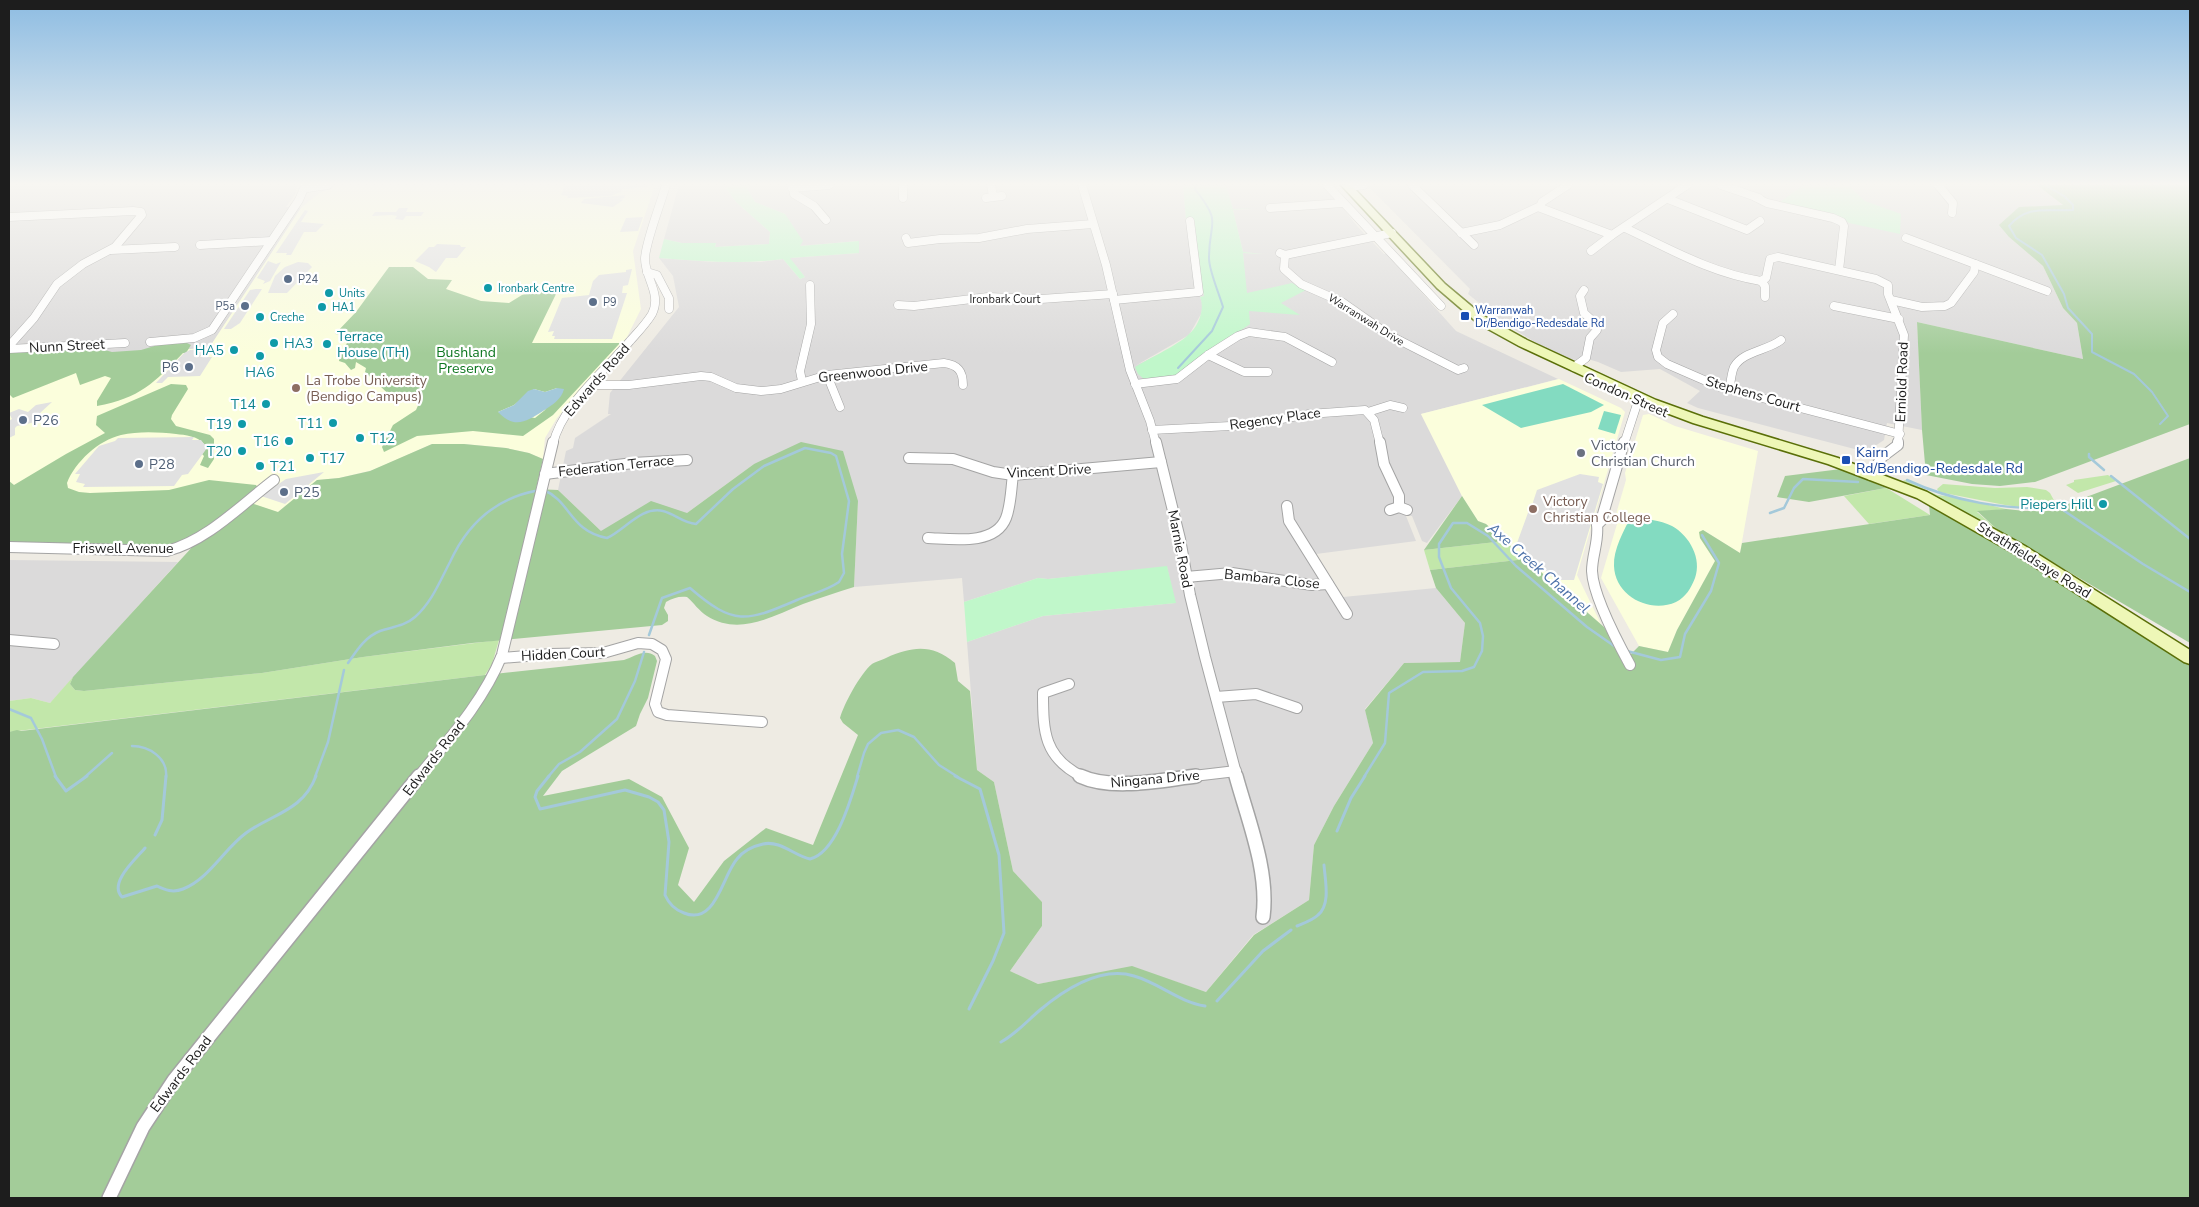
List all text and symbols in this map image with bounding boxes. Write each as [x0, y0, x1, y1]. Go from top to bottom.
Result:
place label: P24 [298, 272, 319, 287]
marker: P24 [282, 273, 294, 285]
place label: Ironbark Centre [498, 281, 574, 296]
marker: Ironbark Centre [482, 282, 494, 294]
place label: Units [339, 286, 365, 301]
marker: Units [323, 287, 335, 299]
street label: Warranwah Drive [1325, 291, 1407, 350]
street label: Ironbark Court [970, 292, 1041, 307]
place label: P9 [603, 295, 617, 310]
marker: P9 [587, 296, 599, 308]
place label: P5a [216, 299, 235, 314]
marker: P5a [239, 300, 251, 312]
place label: HA1 [332, 300, 355, 315]
marker: HA1 [316, 301, 328, 313]
place label: Warranwah Dr/Bendigo-Redesdale Rd [1475, 303, 1604, 331]
place label: Creche [270, 310, 304, 325]
marker: Warranwah Dr/Bendigo-Redesdale Rd [1459, 310, 1471, 322]
marker: Creche [254, 311, 266, 323]
place label: Terrace House (TH) [337, 327, 410, 362]
place label: HA3 [284, 334, 313, 353]
street label: Nunn Street [29, 335, 105, 357]
marker: HA3 [268, 337, 280, 349]
marker: Terrace House (TH) [321, 338, 333, 350]
street label: Edwards Road [560, 339, 634, 421]
place label: HA5 [195, 341, 224, 360]
street label: Erniold Road [1891, 341, 1913, 423]
park label: Bushland Preserve [436, 343, 496, 378]
marker: HA5 [228, 344, 240, 356]
marker: HA6 [254, 350, 266, 362]
street label: Greenwood Drive [817, 357, 929, 387]
place label: P6 [162, 358, 179, 377]
marker: P6 [183, 361, 195, 373]
place label: HA6 [245, 363, 275, 382]
street label: Condon Street [1581, 368, 1671, 422]
place label: La Trobe University (Bendigo Campus) [306, 371, 428, 406]
street label: Stephens Court [1703, 371, 1803, 417]
marker: La Trobe University (Bendigo Campus) [290, 382, 302, 394]
place label: T14 [231, 395, 256, 414]
marker: T14 [260, 398, 272, 410]
street label: Regency Place [1228, 403, 1322, 435]
place label: P26 [33, 411, 59, 430]
marker: P26 [17, 414, 29, 426]
place label: T11 [298, 414, 323, 433]
place label: T19 [207, 415, 232, 434]
marker: T11 [327, 417, 339, 429]
marker: T19 [236, 418, 248, 430]
place label: T12 [370, 429, 395, 448]
place label: T16 [254, 432, 279, 451]
marker: T12 [354, 432, 366, 444]
marker: T16 [283, 435, 295, 447]
place label: Victory Christian Church [1590, 436, 1695, 471]
place label: T20 [207, 442, 232, 461]
place label: Kairn Rd/Bendigo-Redesdale Rd [1856, 443, 2023, 478]
marker: T20 [236, 445, 248, 457]
marker: Victory Christian Church [1575, 447, 1587, 459]
place label: T17 [320, 449, 345, 468]
street label: Federation Terrace [557, 450, 675, 482]
marker: T17 [304, 452, 316, 464]
marker: Kairn Rd/Bendigo-Redesdale Rd [1840, 454, 1852, 466]
place label: P28 [149, 455, 175, 474]
place label: T21 [270, 457, 295, 476]
marker: P28 [133, 458, 145, 470]
street label: Vincent Drive [1005, 459, 1092, 483]
marker: T21 [254, 460, 266, 472]
place label: P25 [294, 483, 320, 502]
marker: P25 [278, 486, 290, 498]
place label: Victory Christian College [1542, 492, 1650, 527]
place label: Piepers Hill [2020, 495, 2094, 514]
marker: Piepers Hill [2097, 498, 2109, 510]
marker: Victory Christian College [1527, 503, 1539, 515]
street label: Marnie Road [1163, 508, 1197, 590]
street label: Strathfieldsaye Road [1973, 517, 2095, 603]
water label: Axe Creek Channel [1483, 518, 1594, 618]
street label: Friswell Avenue [72, 539, 174, 558]
street label: Bambara Close [1223, 565, 1321, 593]
street label: Hidden Court [521, 642, 606, 666]
street label: Edwards Road [398, 716, 470, 800]
street label: Ningana Drive [1110, 766, 1200, 792]
street label: Edwards Road [146, 1032, 216, 1116]

